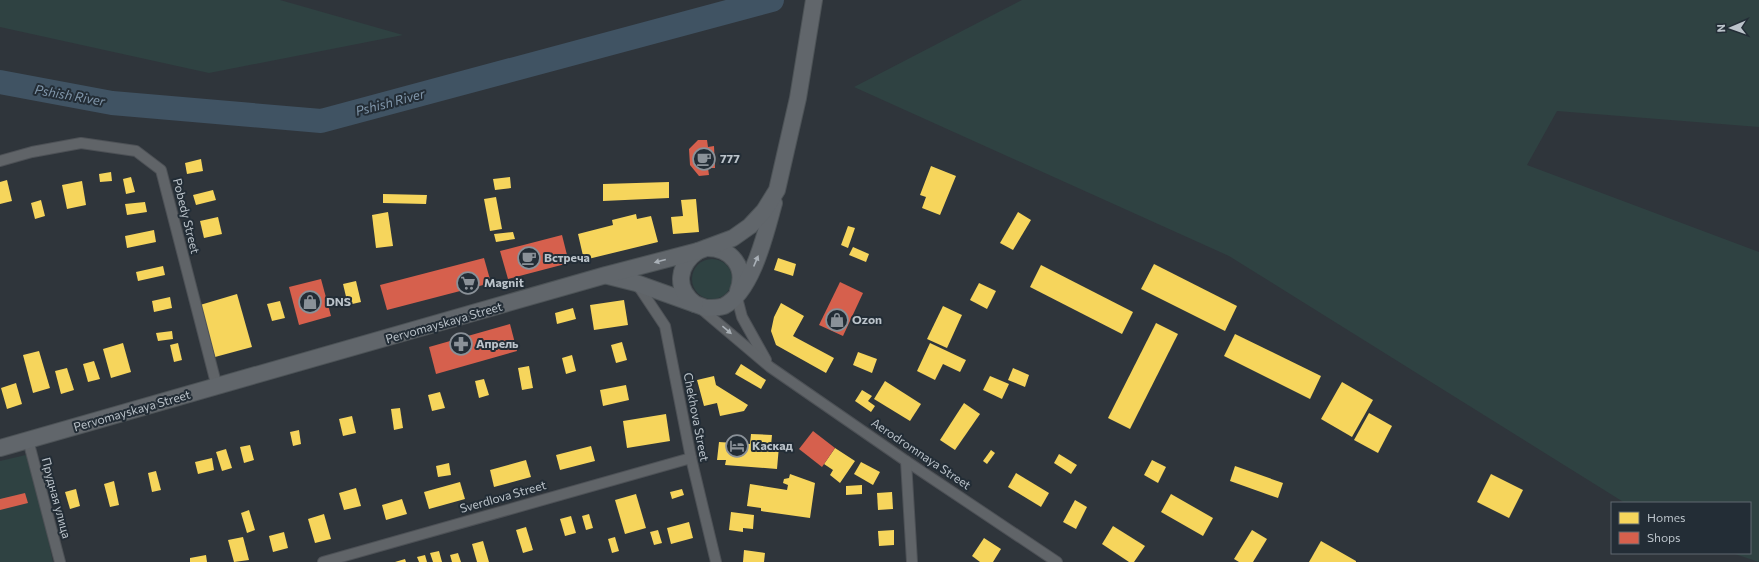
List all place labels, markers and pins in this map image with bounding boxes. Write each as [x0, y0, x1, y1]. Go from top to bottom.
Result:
cafe icon: 777 [691, 146, 717, 172]
place label: 777 [720, 151, 740, 165]
cafe icon: Встреча [516, 245, 542, 271]
place label: Встреча [544, 250, 590, 264]
supermarket icon: Magnit [455, 270, 481, 296]
place label: Magnit [484, 275, 524, 289]
shop icon: DNS [297, 289, 323, 315]
place label: DNS [326, 294, 351, 308]
shop icon: Ozon [824, 307, 850, 333]
place label: Ozon [852, 312, 882, 326]
pharmacy icon: Апрель [448, 331, 474, 357]
place label: Апрель [476, 336, 519, 350]
hotel icon: Каскад [724, 433, 750, 459]
place label: Каскад [752, 438, 794, 452]

